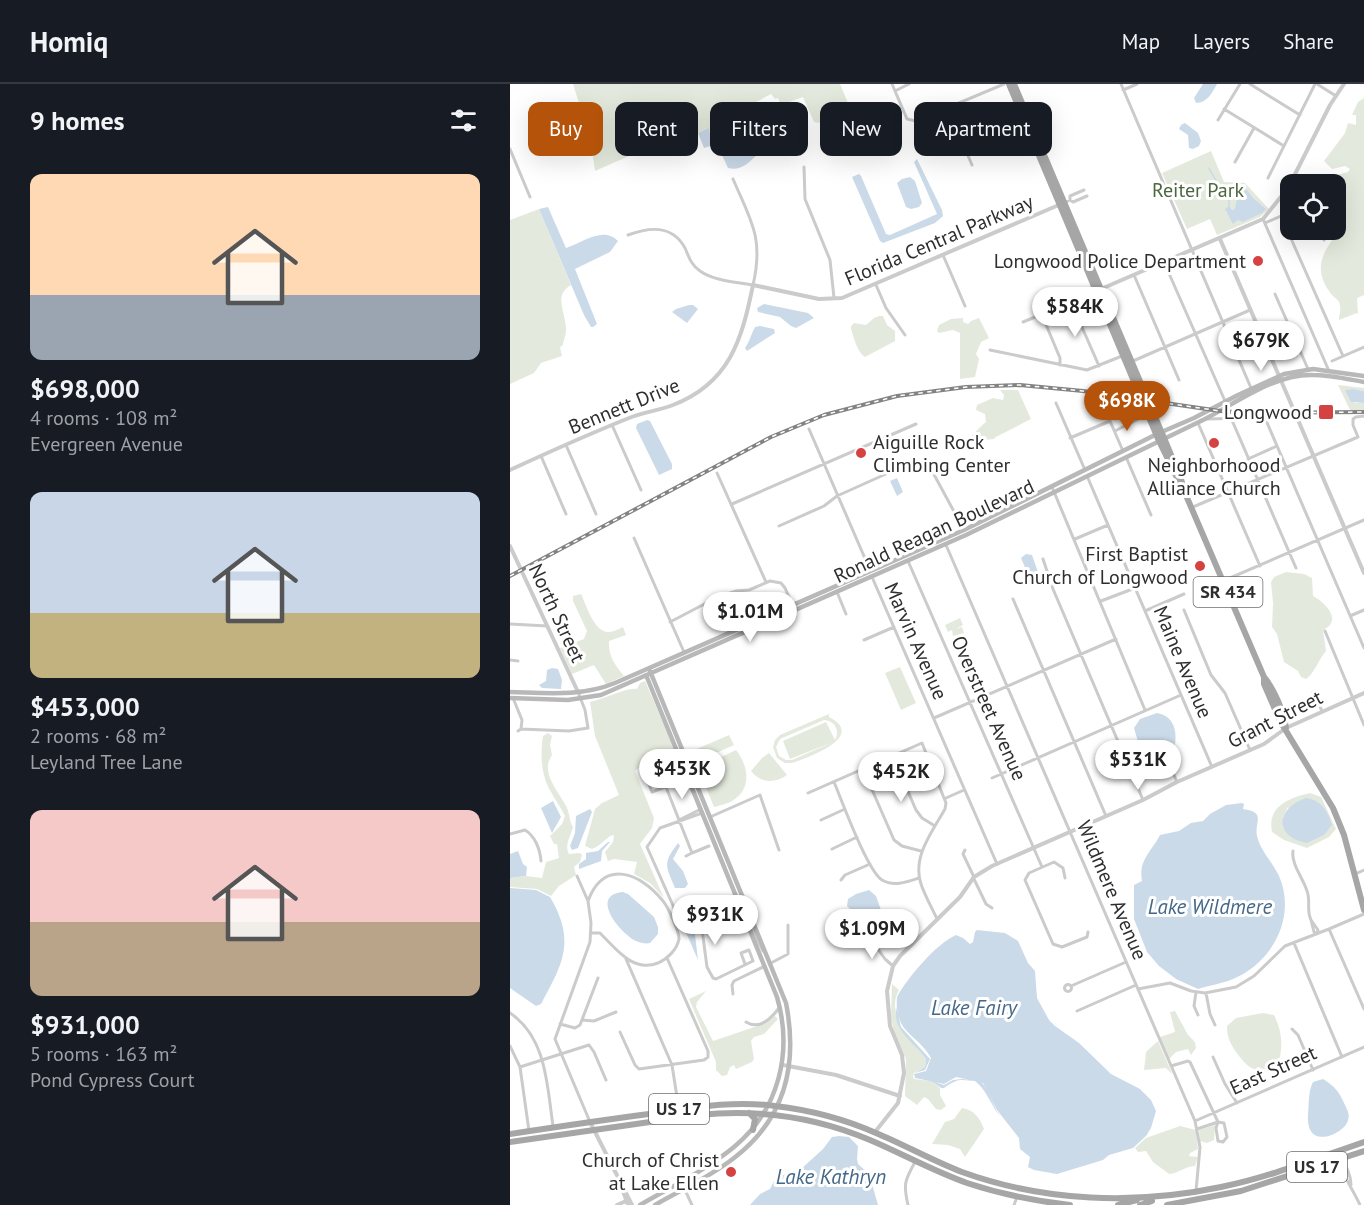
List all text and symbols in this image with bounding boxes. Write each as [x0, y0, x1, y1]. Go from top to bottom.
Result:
text: Homiq [30, 23, 108, 60]
text: Map [1122, 28, 1160, 55]
text: Layers [1193, 28, 1250, 55]
text: Share [1283, 28, 1334, 55]
chip: Buy [528, 102, 603, 156]
chip: Rent [615, 102, 698, 156]
chip: Filters [710, 102, 808, 156]
chip: New [820, 102, 902, 156]
chip: Apartment [914, 102, 1052, 156]
text: 9 homes [30, 104, 125, 137]
icon: filters [447, 104, 480, 137]
map controls [1280, 174, 1346, 240]
button: locate [1280, 174, 1346, 240]
park label: Reiter Park [1152, 177, 1244, 203]
street label: Florida Central Parkway [841, 188, 1038, 291]
icon: home [201, 213, 309, 321]
place label: Longwood Police Department [994, 248, 1246, 274]
marker: Longwood Police Department [1251, 254, 1265, 268]
pin: $584K [1033, 287, 1117, 338]
text: $584K [1046, 293, 1104, 319]
pin: $679K [1219, 321, 1303, 372]
text: $679K [1232, 327, 1290, 353]
text: $698,000 [30, 372, 140, 405]
street label: Bennett Drive [565, 372, 683, 440]
pin: $698K [1085, 381, 1169, 432]
text: $698K [1098, 387, 1156, 413]
place label: Longwood [1224, 399, 1312, 425]
marker: Longwood [1317, 403, 1335, 421]
text: 4 rooms · 108 m² [30, 405, 177, 431]
place label: Aiguille Rock Climbing Center [873, 429, 1011, 478]
text: Evergreen Avenue [30, 431, 183, 457]
marker: Neighborhoood Alliance Church [1207, 436, 1221, 450]
marker: Aiguille Rock Climbing Center [854, 446, 868, 460]
place label: Neighborhoood Alliance Church [1147, 452, 1281, 501]
street label: Ronald Reagan Boulevard [830, 473, 1038, 589]
icon: home [201, 531, 309, 639]
place label: First Baptist Church of Longwood [1012, 541, 1188, 590]
marker: First Baptist Church of Longwood [1193, 559, 1207, 573]
street label: North Street [523, 560, 591, 667]
road number: SR 434 [1194, 577, 1262, 607]
street label: Marvin Avenue [879, 578, 953, 704]
pin: $1.01M [701, 592, 799, 643]
text: $1.01M [717, 598, 783, 624]
street label: Maine Avenue [1148, 602, 1218, 722]
street label: Overstreet Avenue [945, 632, 1033, 784]
street label: Grant Street [1223, 684, 1327, 754]
text: $453,000 [30, 690, 140, 723]
text: 2 rooms · 68 m² [30, 723, 166, 749]
pin: $531K [1096, 740, 1180, 791]
text: $531K [1109, 746, 1167, 772]
text: Leyland Tree Lane [30, 749, 183, 775]
pin: $453K [640, 749, 724, 800]
pin: $452K [859, 752, 943, 803]
text: $453K [653, 755, 711, 781]
text: $452K [872, 758, 930, 784]
street label: Wildmere Avenue [1071, 816, 1153, 964]
icon: home [201, 849, 309, 957]
water label: Lake Wildmere [1148, 893, 1272, 920]
pin: $931K [673, 895, 757, 946]
text: $931K [686, 901, 744, 927]
pin: $1.09M [823, 909, 921, 960]
text: $1.09M [839, 915, 905, 941]
water label: Lake Fairy [931, 994, 1019, 1021]
text: $931,000 [30, 1008, 140, 1041]
street label: East Street [1226, 1039, 1321, 1101]
text: 5 rooms · 163 m² [30, 1041, 177, 1067]
text: Pond Cypress Court [30, 1067, 194, 1093]
road number: US 17 [649, 1094, 709, 1124]
place label: Church of Christ at Lake Ellen [582, 1147, 719, 1196]
road number: US 17 [1287, 1152, 1347, 1182]
water label: Lake Kathryn [776, 1163, 886, 1190]
marker: Church of Christ at Lake Ellen [724, 1165, 738, 1179]

